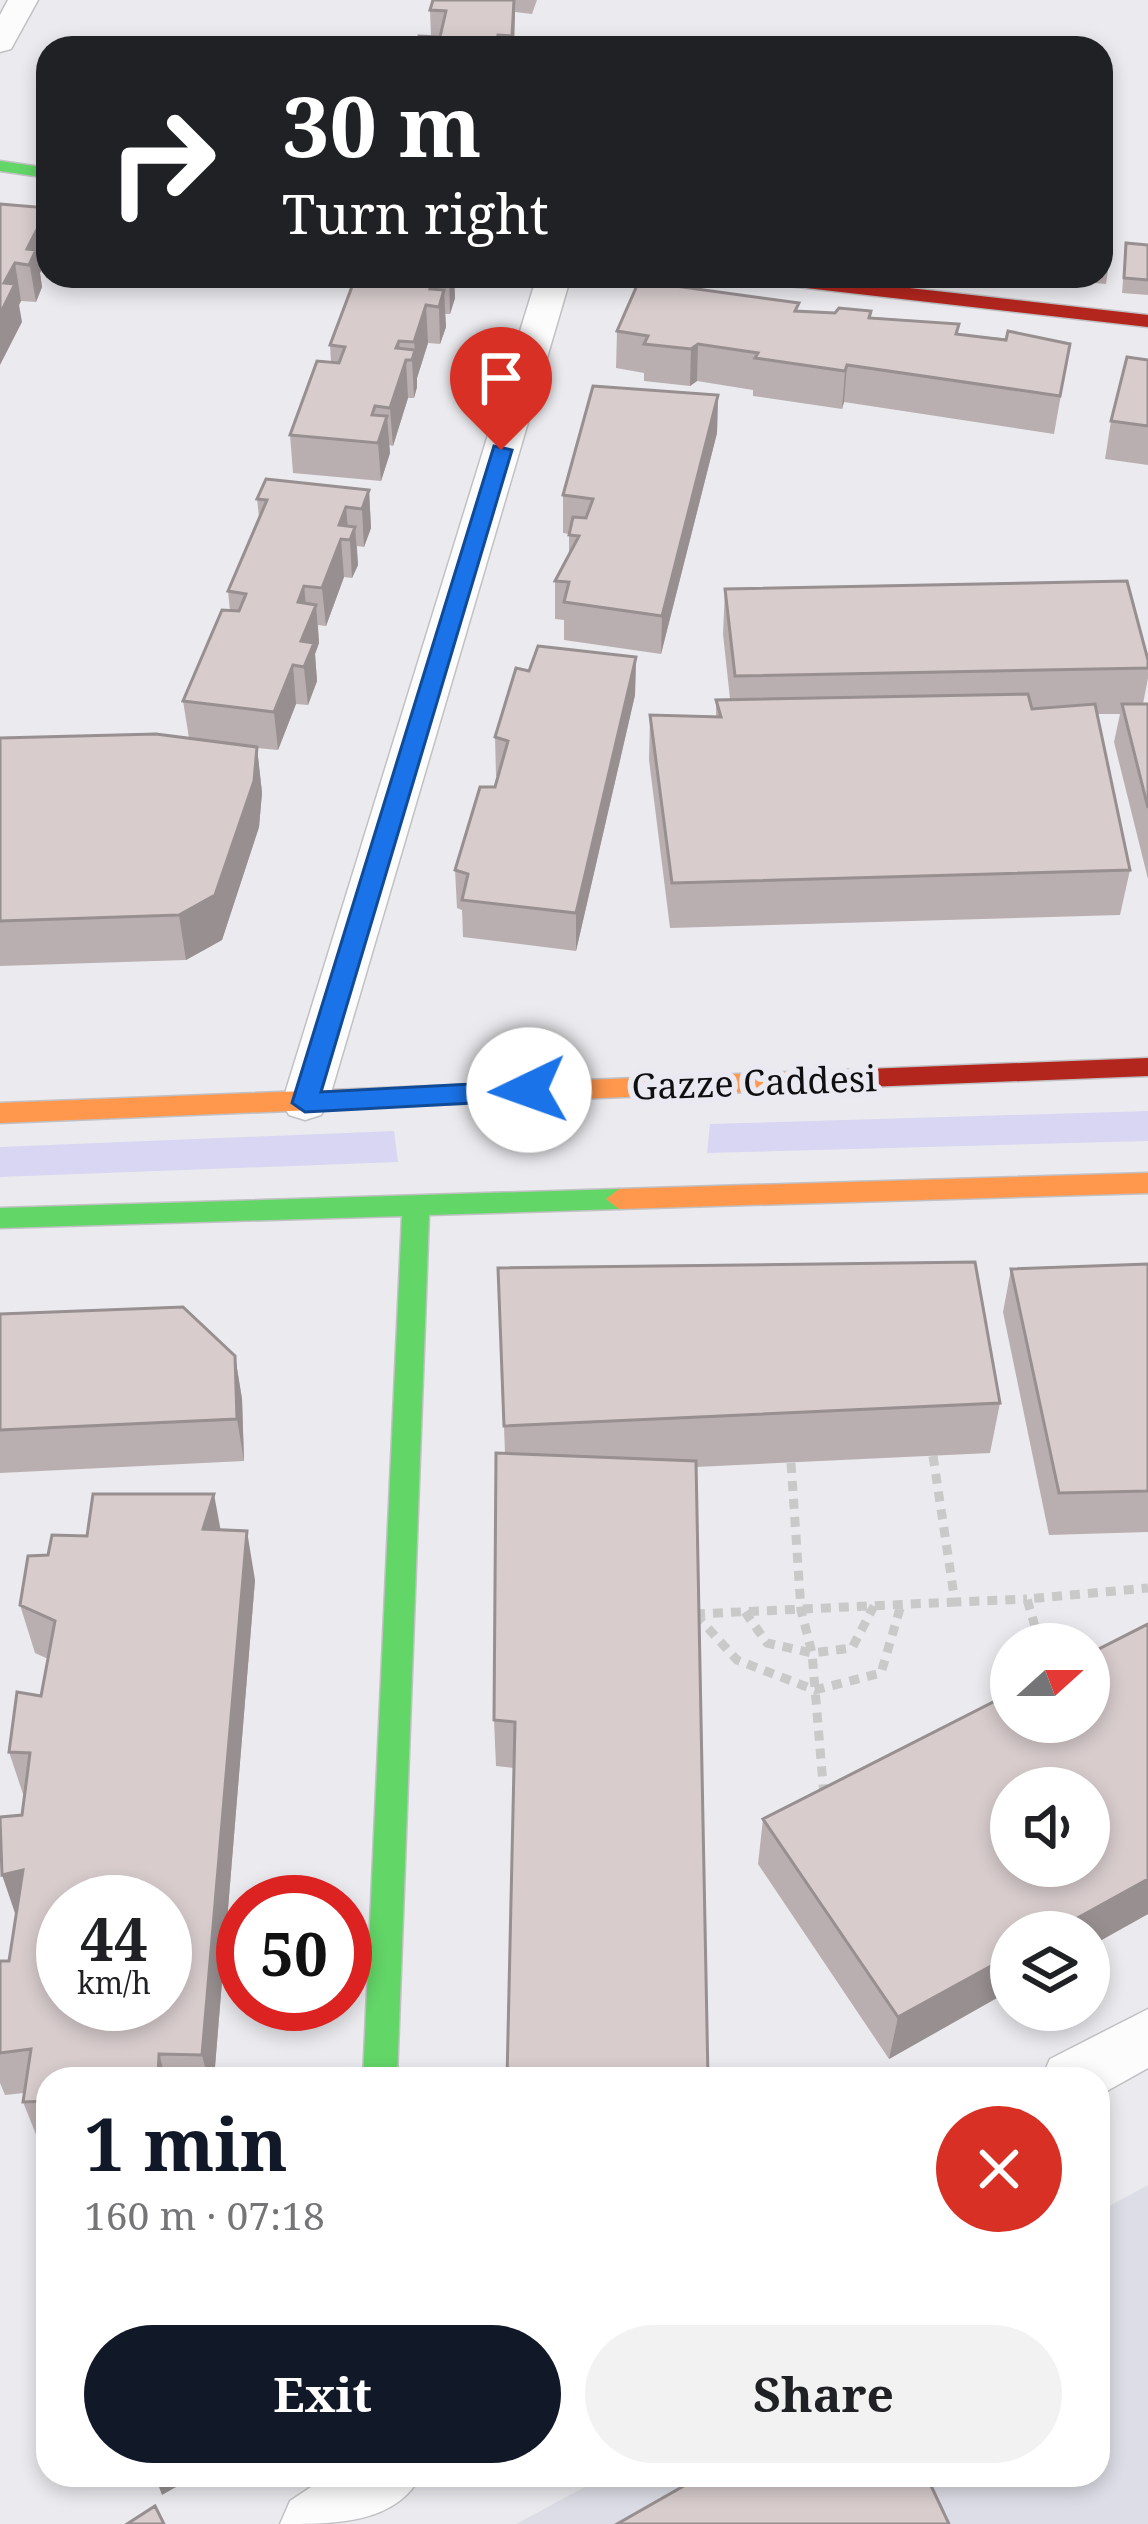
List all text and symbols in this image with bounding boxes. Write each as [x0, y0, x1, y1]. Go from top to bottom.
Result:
text: 30 m [282, 67, 482, 182]
icon: right [84, 84, 240, 240]
text: Turn right [282, 176, 549, 250]
pin [450, 327, 552, 450]
icon: arrive [468, 345, 534, 411]
position arrow [466, 1027, 592, 1153]
street label: Gazze Caddesi [631, 1053, 878, 1111]
north arrow [990, 1623, 1110, 1743]
map controls [990, 1623, 1110, 2031]
button: sound [990, 1767, 1110, 1887]
speed limit sign: 50 [216, 1875, 372, 2031]
text: 44 [80, 1897, 148, 1979]
button: layers [990, 1911, 1110, 2031]
text: km/h [77, 1962, 151, 2003]
text: 1 min [84, 2094, 288, 2192]
button: close [936, 2106, 1062, 2232]
text: 160 m · 07:18 [84, 2188, 325, 2241]
button: Exit [84, 2325, 561, 2463]
button: Share [585, 2325, 1062, 2463]

